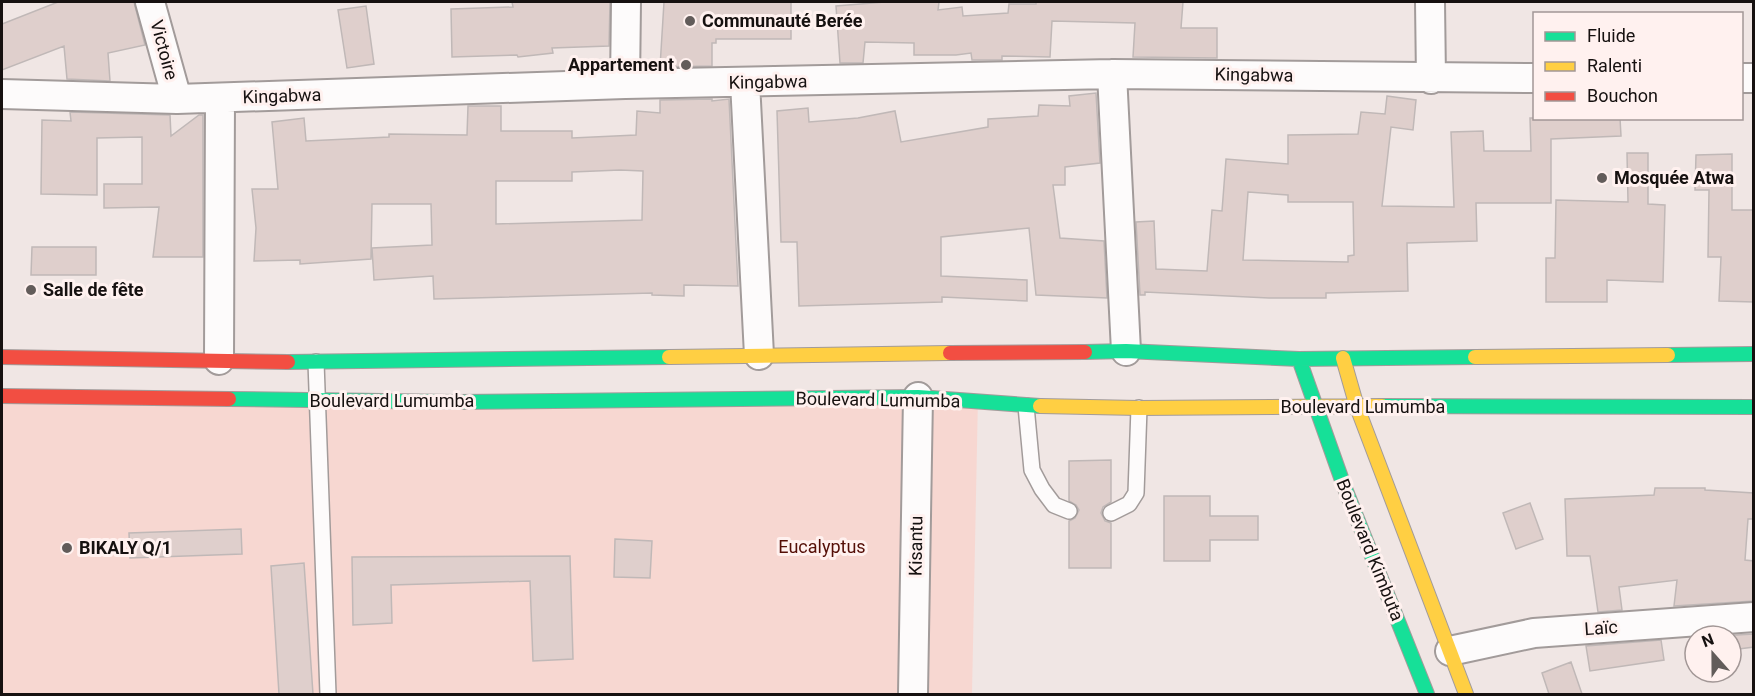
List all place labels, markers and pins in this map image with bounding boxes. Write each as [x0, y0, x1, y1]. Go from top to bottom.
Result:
place label: Communauté Berée [702, 10, 863, 31]
marker: Communauté Berée [683, 14, 697, 28]
place label: Appartement [568, 54, 674, 75]
marker: Appartement [679, 58, 693, 72]
place label: Mosquée Atwa [1614, 167, 1735, 188]
marker: Mosquée Atwa [1595, 171, 1609, 185]
place label: Salle de fête [43, 279, 144, 300]
marker: Salle de fête [24, 283, 38, 297]
place label: BIKALY Q/1 [79, 537, 172, 558]
marker: BIKALY Q/1 [60, 541, 74, 555]

